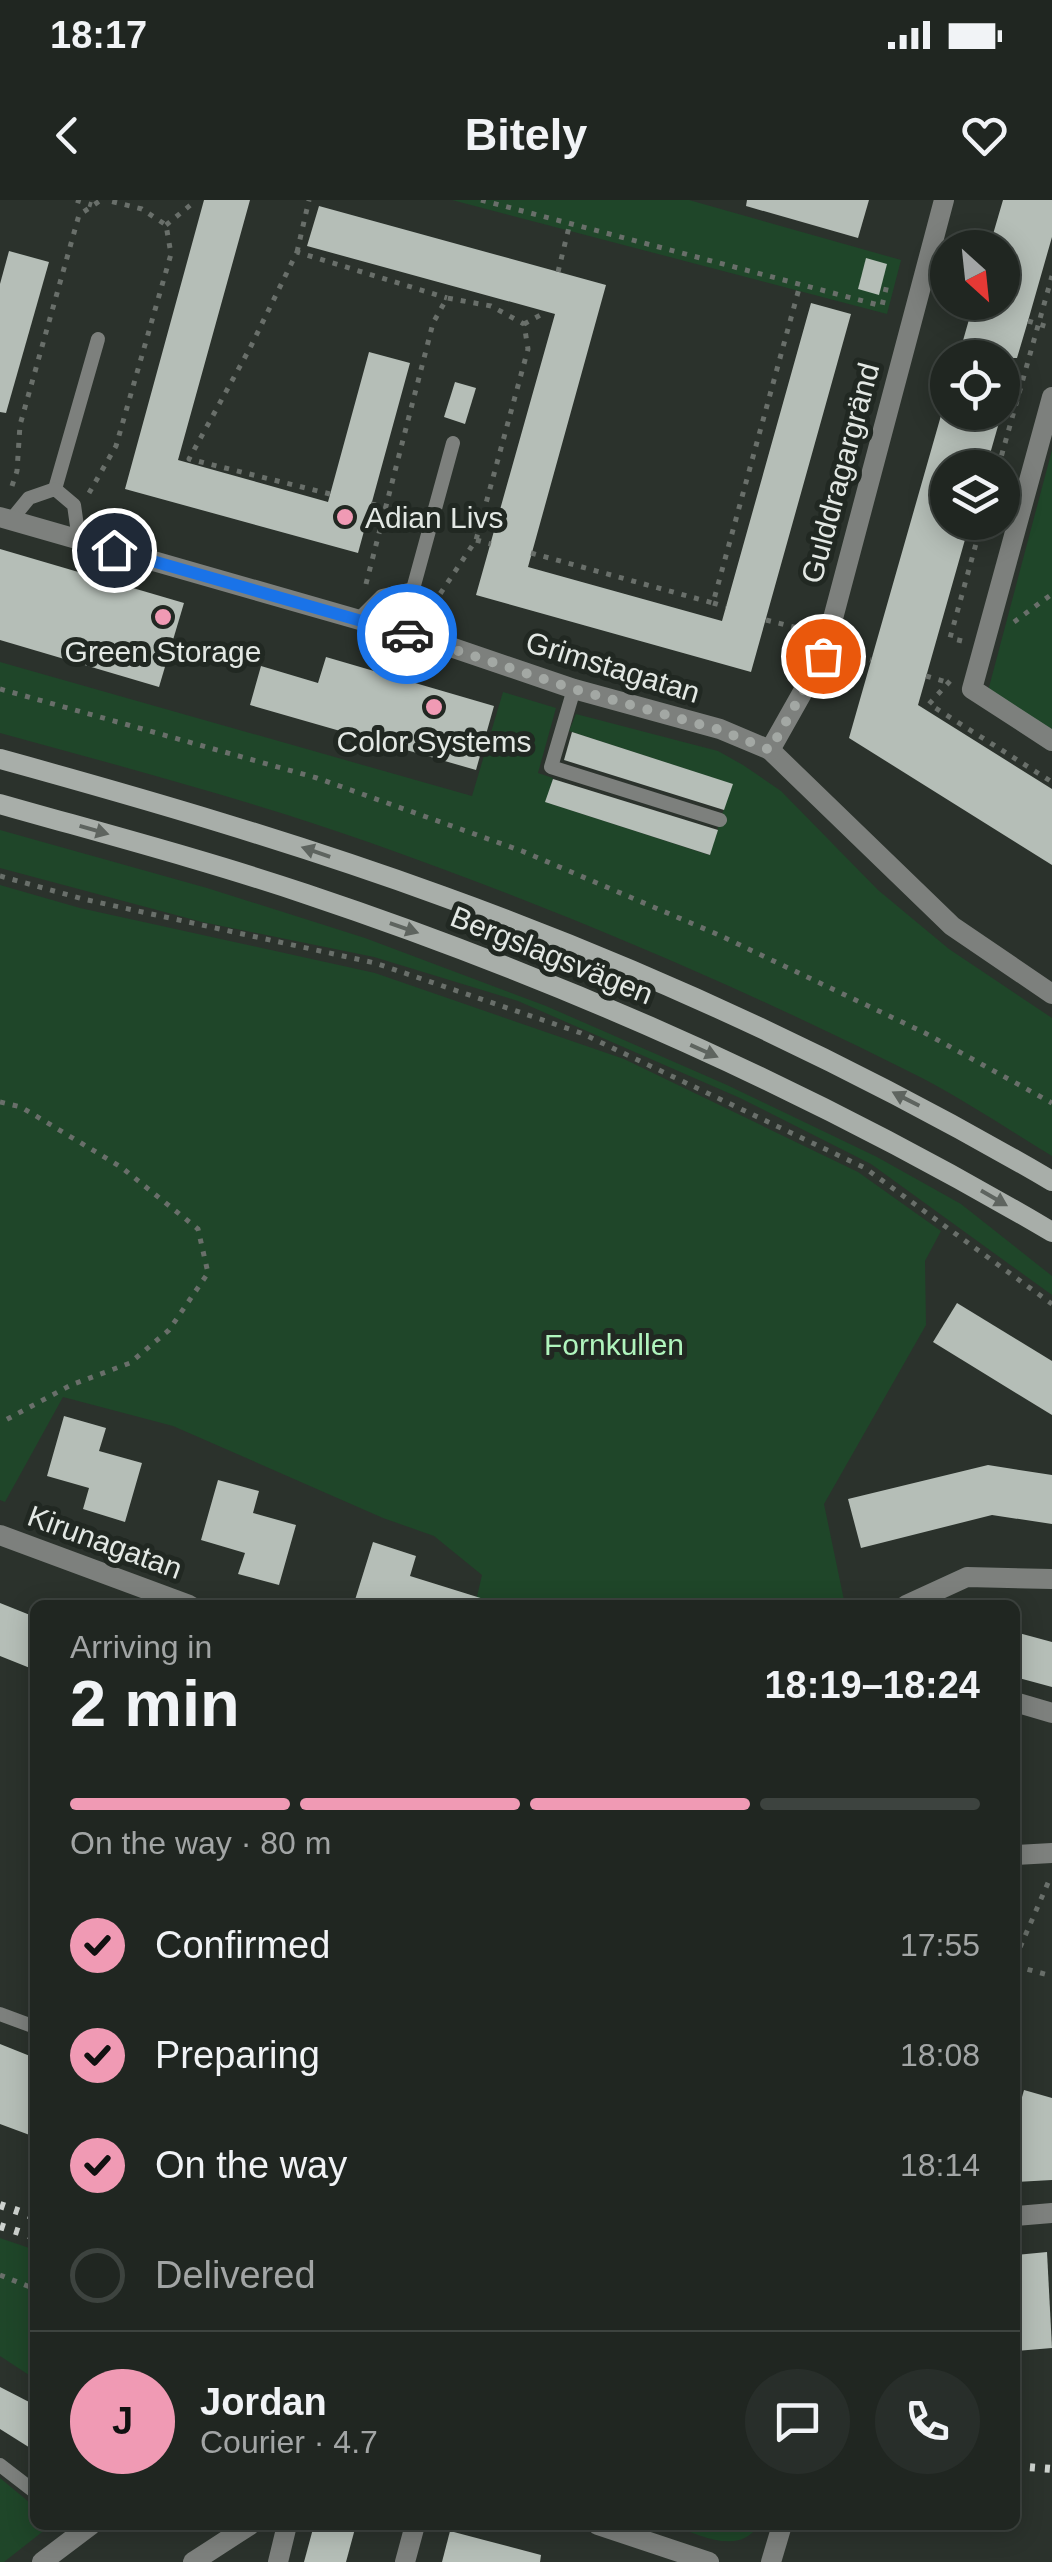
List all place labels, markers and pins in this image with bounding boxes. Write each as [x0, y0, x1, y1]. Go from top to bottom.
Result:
place label: Adian Livs [365, 501, 503, 534]
marker: Adian Livs [334, 506, 356, 528]
pin [72, 508, 157, 593]
marker: Green Storage [152, 606, 174, 628]
pin [781, 614, 866, 699]
place label: Green Storage [65, 635, 261, 668]
marker: Color Systems [423, 696, 445, 718]
place label: Color Systems [336, 725, 532, 758]

